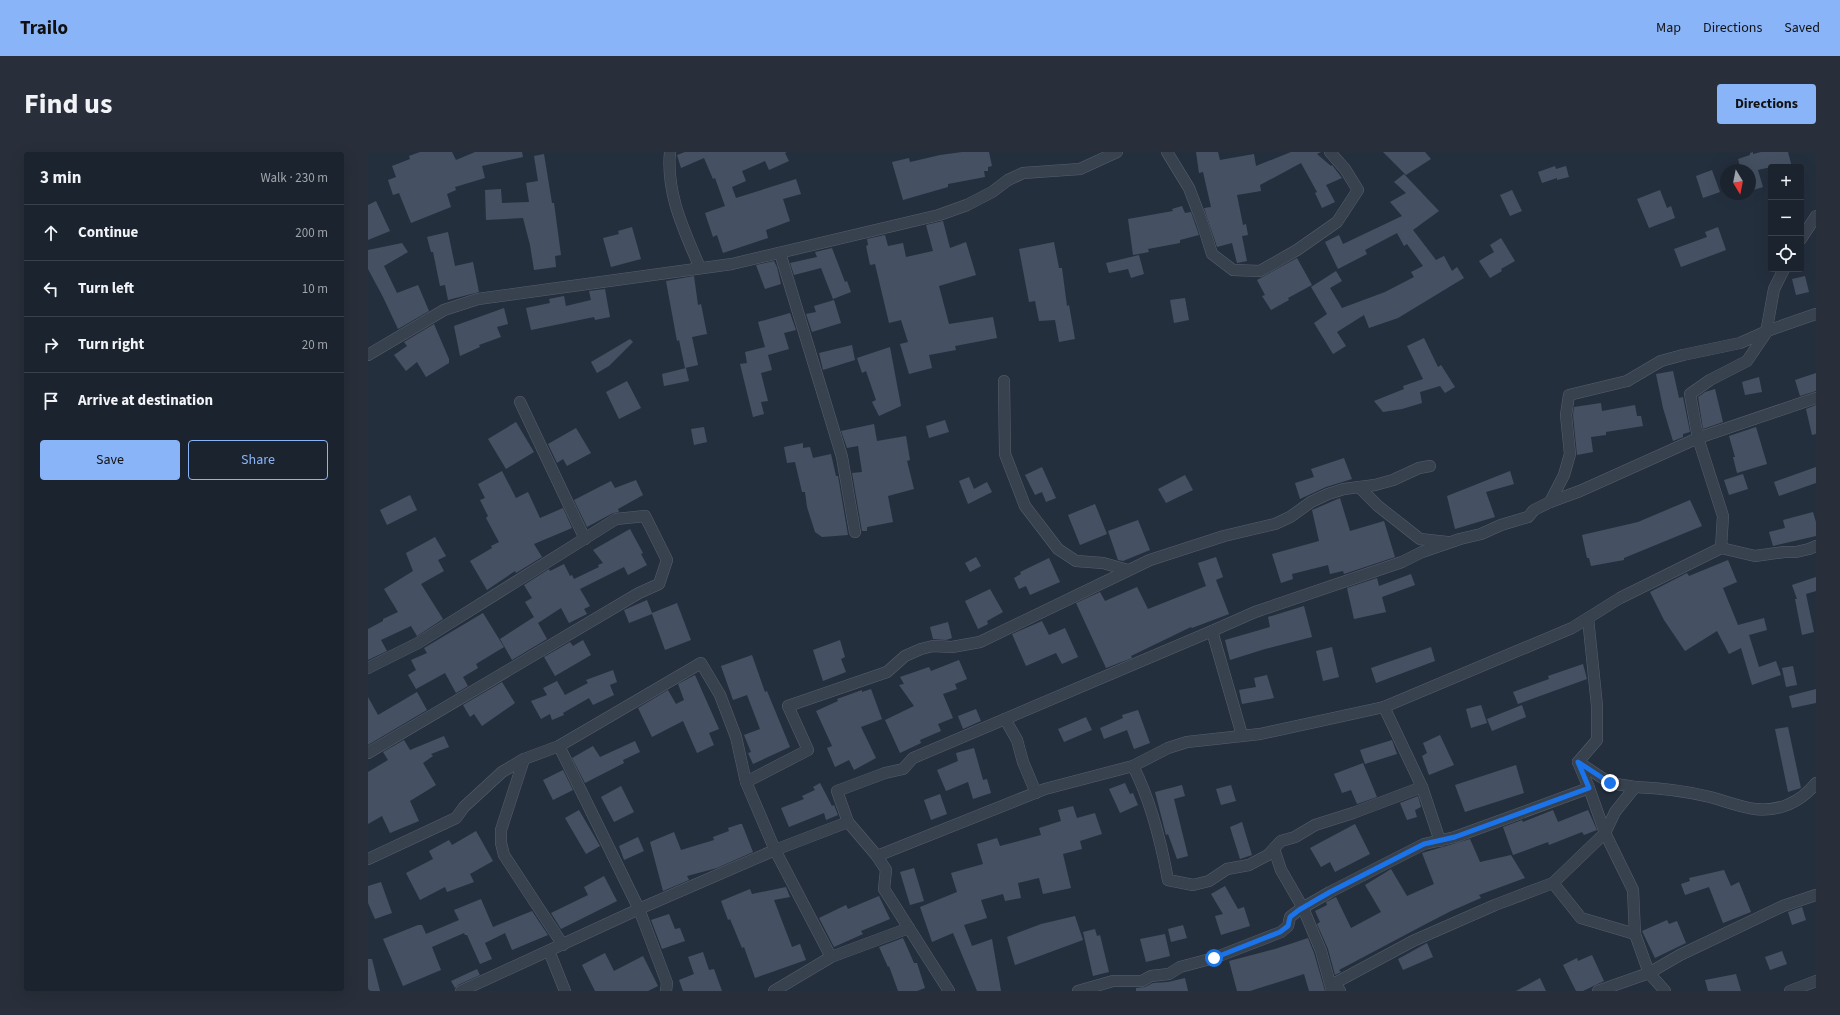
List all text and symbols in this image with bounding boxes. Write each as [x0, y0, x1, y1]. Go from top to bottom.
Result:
text: Trailo [20, 15, 68, 42]
text: Map [1656, 18, 1681, 38]
text: Directions [1703, 18, 1762, 38]
text: Saved [1784, 18, 1820, 38]
text: Find us [24, 84, 112, 124]
button: Directions [1717, 84, 1816, 124]
north arrow [1720, 164, 1756, 200]
map controls [1768, 164, 1804, 272]
button: + [1768, 164, 1804, 200]
text: 3 min [40, 166, 81, 190]
text: Walk · 230 m [260, 169, 328, 187]
button: − [1768, 200, 1804, 236]
icon: ahead [40, 222, 62, 244]
text: Continue [78, 222, 138, 243]
text: 200 m [295, 224, 328, 242]
button: locate [1768, 236, 1804, 272]
icon: left [40, 278, 62, 300]
text: Turn left [78, 278, 134, 299]
text: 10 m [302, 280, 328, 298]
icon: right [40, 334, 62, 356]
text: Turn right [78, 334, 144, 355]
text: 20 m [302, 336, 328, 354]
icon: arrive [40, 390, 62, 412]
text: Arrive at destination [78, 390, 213, 411]
button: Save [40, 440, 180, 480]
button: Share [188, 440, 328, 480]
route end [1601, 774, 1619, 792]
route start [1205, 949, 1223, 967]

